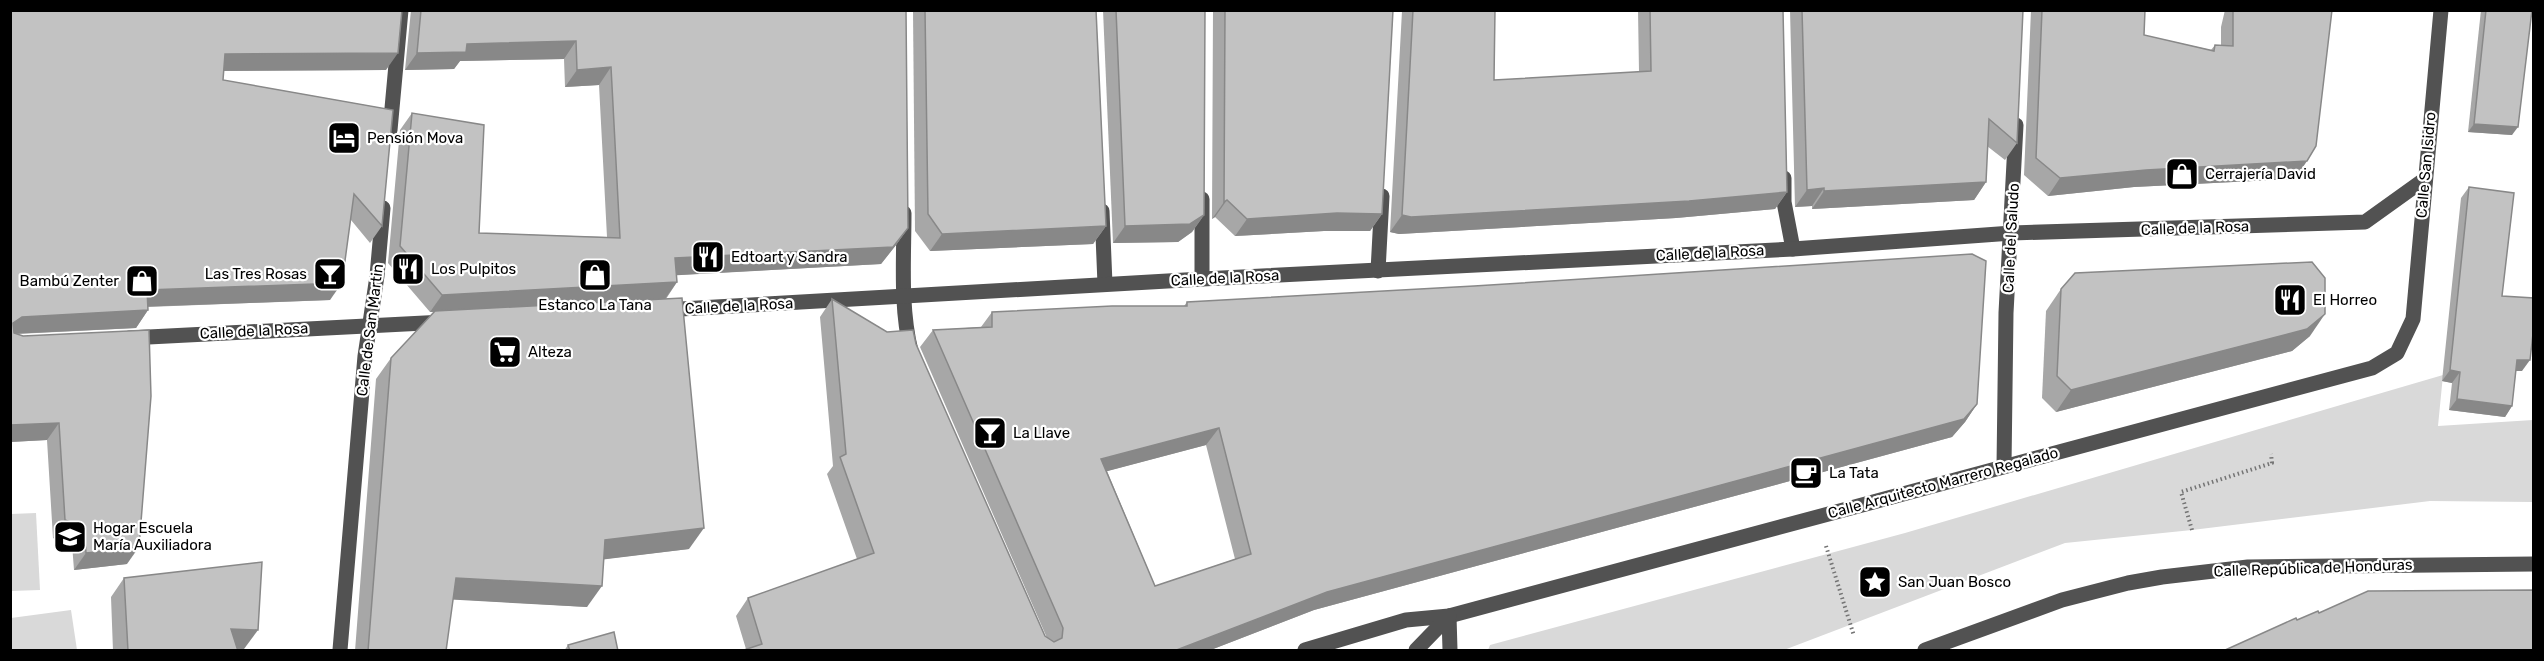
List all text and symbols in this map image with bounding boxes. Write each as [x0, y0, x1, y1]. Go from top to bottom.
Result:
street label: Calle San Isidro [2412, 111, 2440, 219]
hotel icon: Pensión Mova [326, 120, 362, 156]
place label: Pensión Mova [367, 129, 463, 147]
shop icon: Cerrajería David [2164, 156, 2200, 192]
place label: Cerrajería David [2205, 165, 2316, 183]
street label: Calle del Saludo [1999, 183, 2023, 293]
street label: Calle de la Rosa [2140, 217, 2250, 239]
restaurant icon: Edtoart y Sandra [690, 239, 726, 275]
street label: Calle de la Rosa [1655, 241, 1765, 265]
place label: Edtoart y Sandra [731, 248, 848, 266]
restaurant icon: Los Pulpitos [390, 251, 426, 287]
bar icon: Las Tres Rosas [312, 256, 348, 292]
shop icon: Estanco La Tana [577, 257, 613, 293]
place label: Los Pulpitos [431, 260, 517, 278]
shop icon: Bambú Zenter [124, 263, 160, 299]
street label: Calle de San Martin [353, 263, 387, 397]
place label: Las Tres Rosas [205, 265, 307, 283]
street label: Calle de la Rosa [1170, 266, 1280, 290]
place label: Bambú Zenter [20, 272, 119, 290]
restaurant icon: El Horreo [2272, 282, 2308, 318]
place label: El Horreo [2313, 291, 2377, 309]
street label: Calle de la Rosa [684, 294, 794, 318]
place label: Estanco La Tana [538, 296, 652, 314]
street label: Calle de la Rosa [199, 319, 309, 343]
supermarket icon: Alteza [487, 334, 523, 370]
place label: Alteza [528, 343, 572, 361]
bar icon: La Llave [972, 415, 1008, 451]
place label: La Llave [1013, 424, 1070, 442]
street label: Calle Arquitecto Marrero Regalado [1826, 444, 2060, 522]
cafe icon: La Tata [1788, 455, 1824, 491]
place label: La Tata [1829, 464, 1879, 482]
school or university icon: Hogar Escuela María Auxiliadora [52, 519, 88, 555]
place label: Hogar Escuela María Auxiliadora [93, 519, 212, 554]
street label: Calle República de Honduras [2213, 556, 2413, 580]
place icon: San Juan Bosco [1857, 564, 1893, 600]
place label: San Juan Bosco [1898, 573, 2011, 591]

